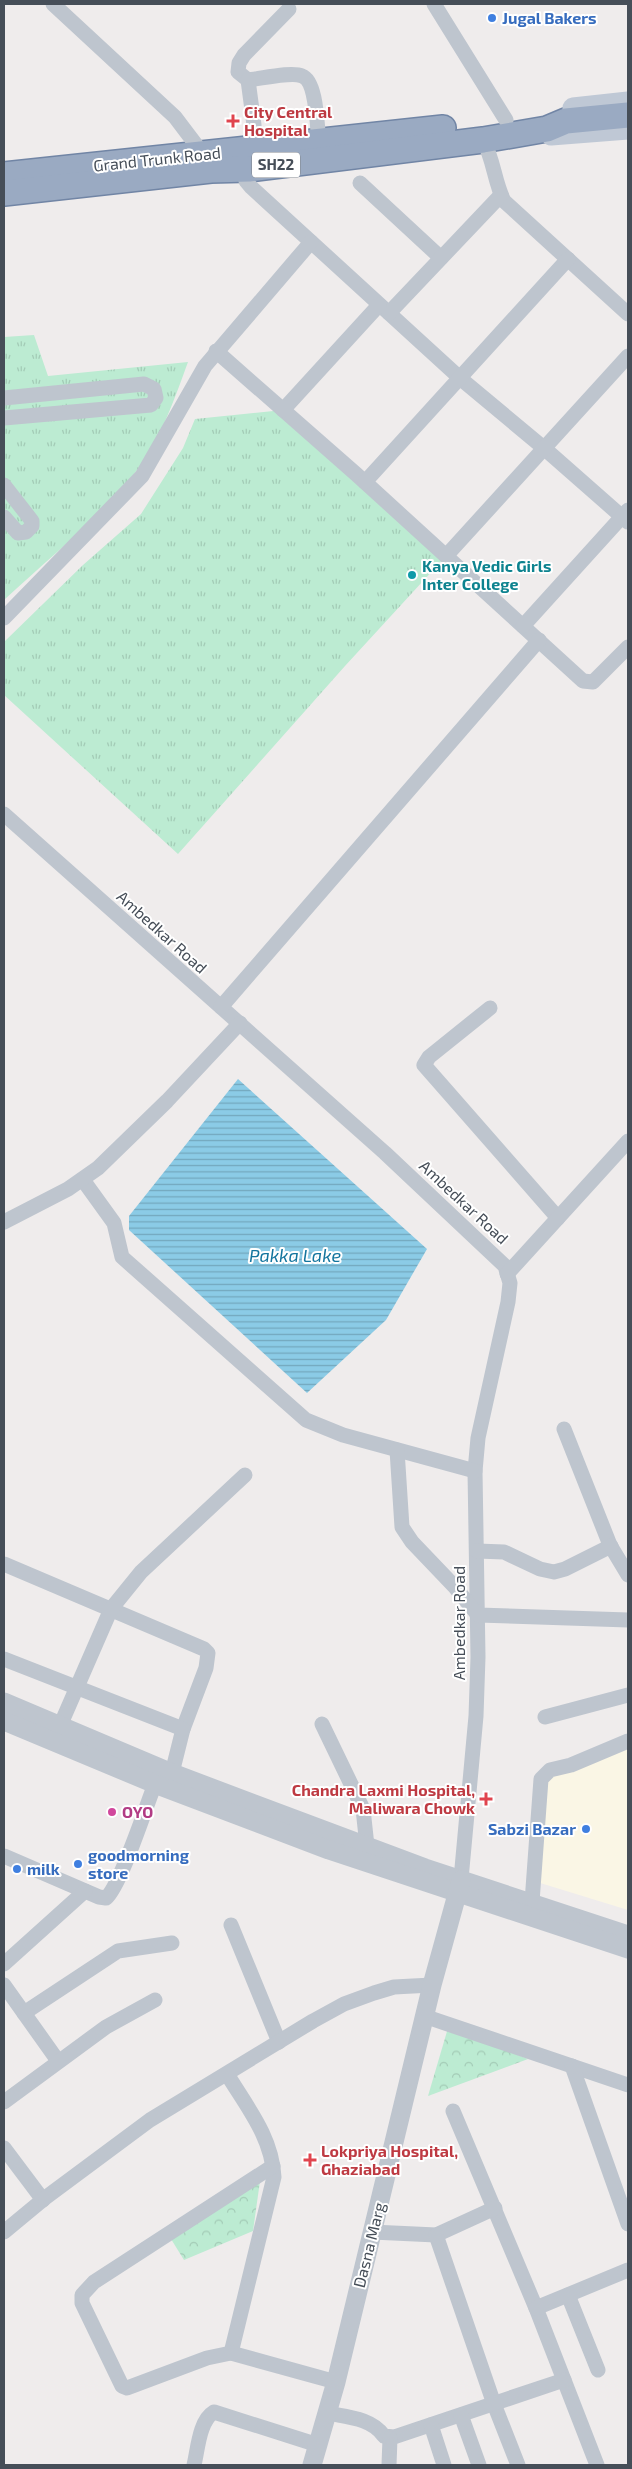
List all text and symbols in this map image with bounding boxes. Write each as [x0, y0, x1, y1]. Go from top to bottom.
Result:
place label: Jugal Bakers [502, 8, 597, 27]
marker: Jugal Bakers [486, 12, 498, 24]
place label: City Central Hospital [244, 102, 333, 139]
marker: City Central Hospital [226, 114, 240, 128]
street label: Grand Trunk Road [92, 142, 222, 175]
road number: SH22 [252, 152, 300, 178]
place label: Kanya Vedic Girls Inter College [422, 556, 552, 593]
marker: Kanya Vedic Girls Inter College [406, 569, 418, 581]
street label: Ambedkar Road [114, 886, 211, 977]
street label: Ambedkar Road [416, 1156, 513, 1248]
water label: Pakka Lake [249, 1244, 341, 1266]
street label: Ambedkar Road [449, 1566, 468, 1680]
place label: Chandra Laxmi Hospital, Maliwara Chowk [292, 1780, 475, 1817]
marker: Chandra Laxmi Hospital, Maliwara Chowk [479, 1792, 493, 1806]
place label: OYO [122, 1802, 153, 1821]
marker: OYO [106, 1806, 118, 1818]
place label: Sabzi Bazar [488, 1819, 576, 1838]
marker: Sabzi Bazar [580, 1823, 592, 1835]
place label: goodmorning store [88, 1845, 190, 1882]
marker: goodmorning store [72, 1858, 84, 1870]
place label: milk [27, 1859, 60, 1878]
marker: milk [11, 1863, 23, 1875]
place label: Lokpriya Hospital, Ghaziabad [321, 2141, 458, 2178]
marker: Lokpriya Hospital, Ghaziabad [303, 2153, 317, 2167]
street label: Dasna Marg [349, 2200, 388, 2290]

